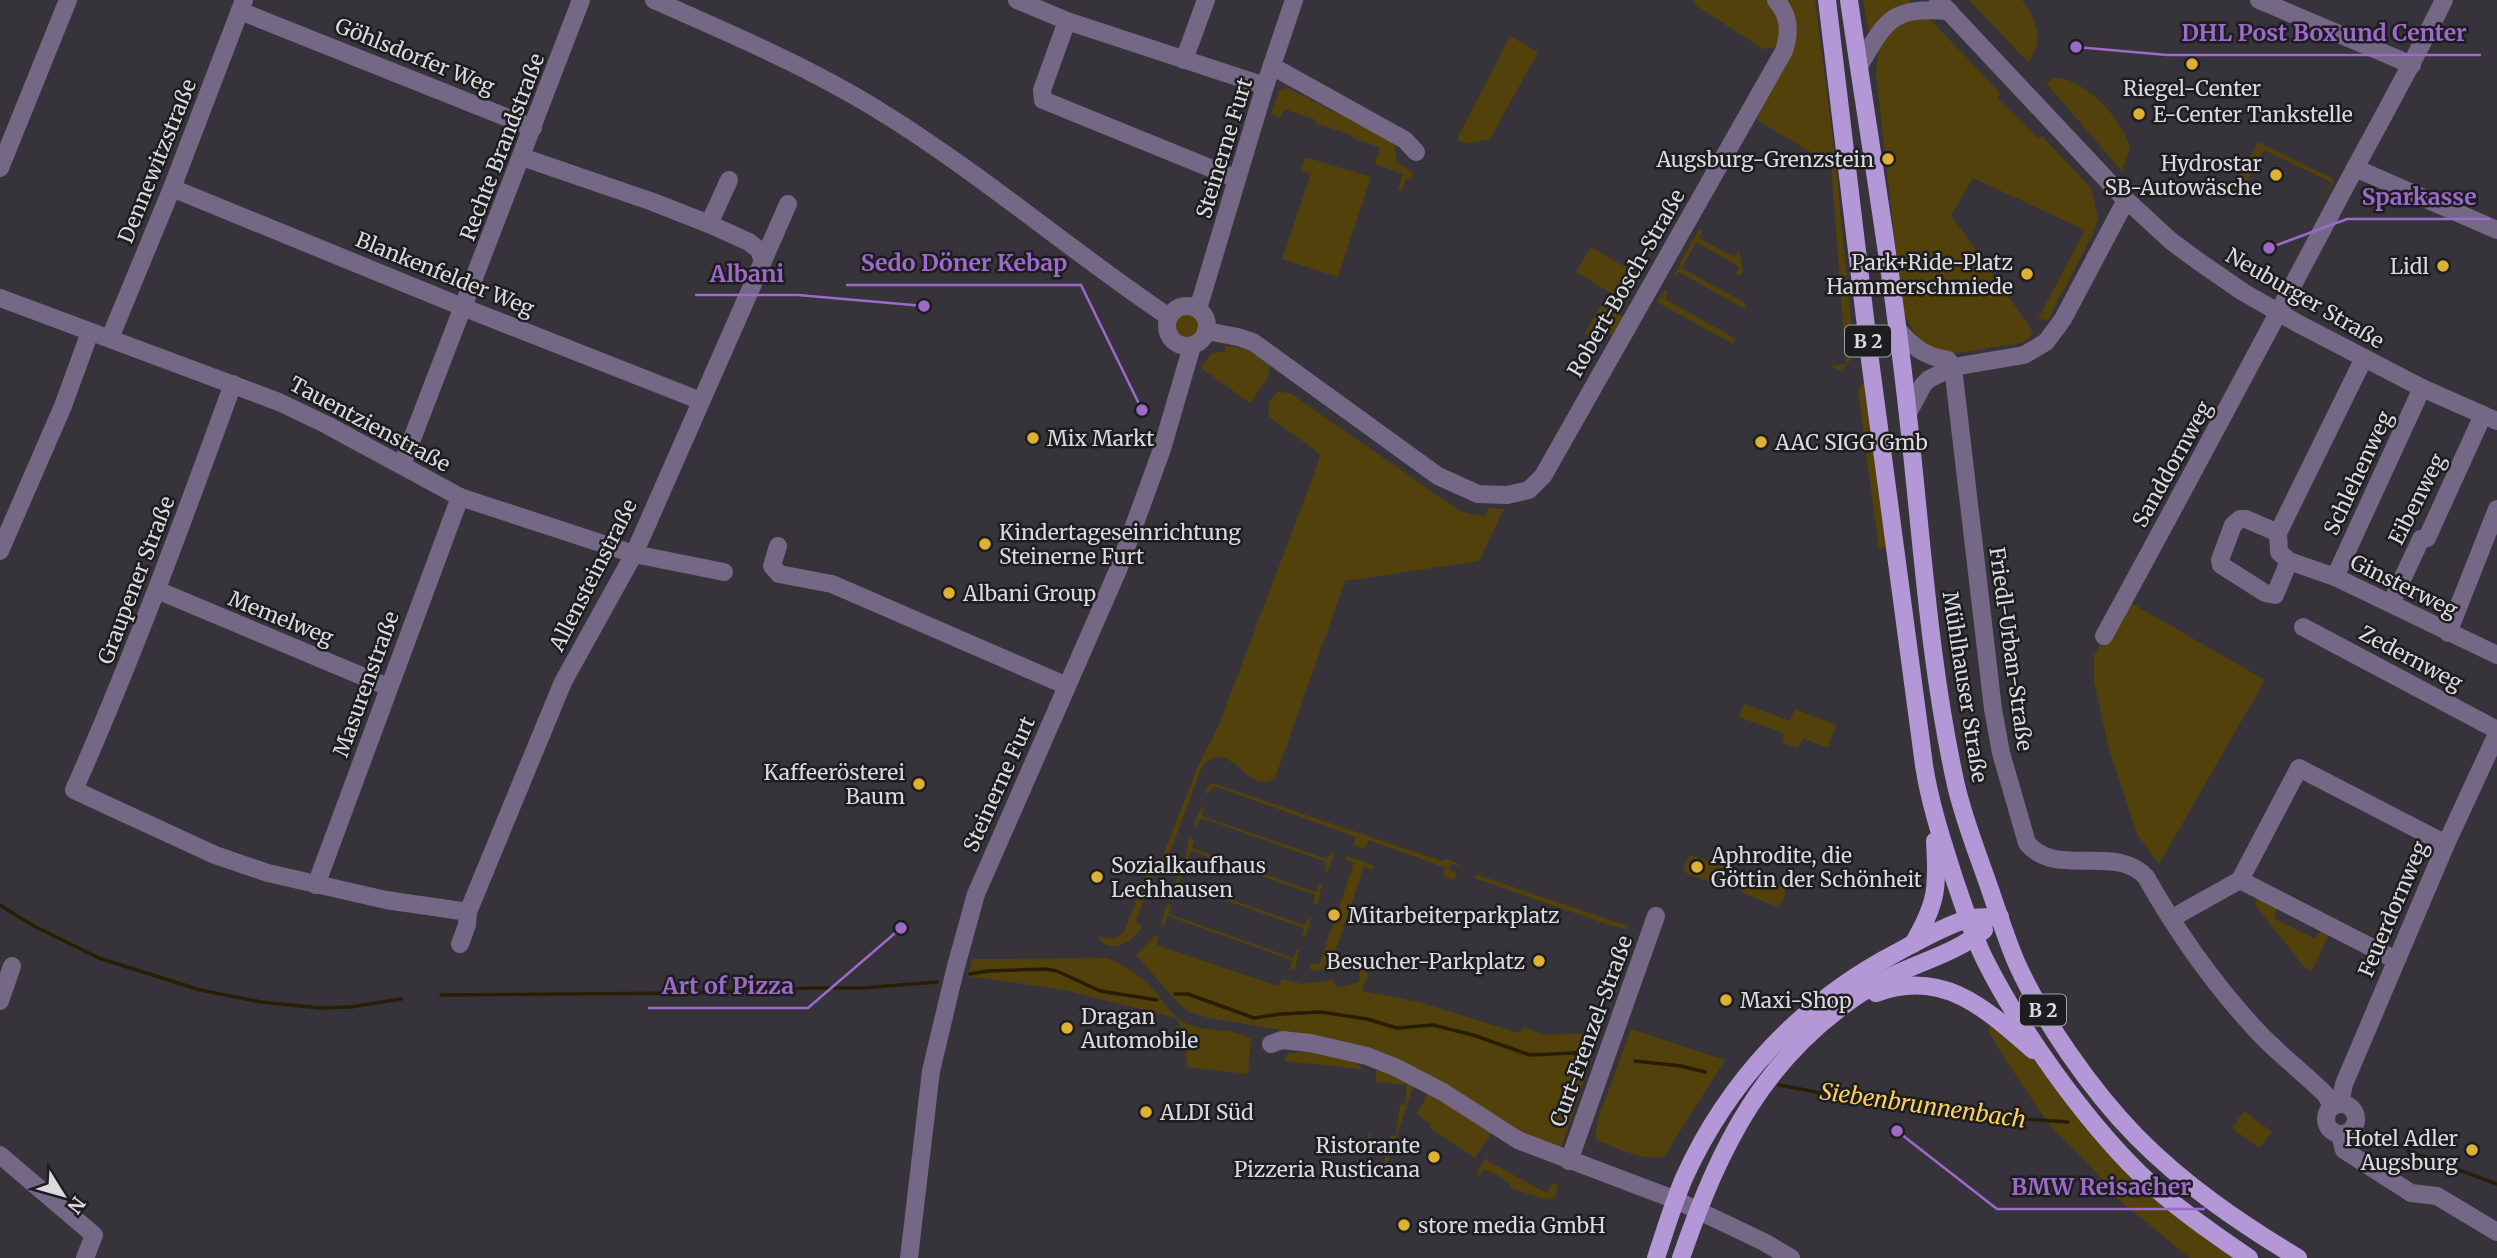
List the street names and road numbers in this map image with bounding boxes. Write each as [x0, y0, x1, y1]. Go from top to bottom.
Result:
street label: Göhlsdorfer Weg [331, 12, 499, 100]
street label: Rechte Brandstraße [454, 49, 550, 245]
street label: Dennewitzstraße [112, 75, 202, 247]
street label: Steinerne Furt [1190, 75, 1258, 221]
street label: Robert-Bosch-Straße [1561, 184, 1691, 382]
street label: Blankenfelder Weg [352, 226, 538, 322]
street label: Neuburger Straße [2221, 242, 2389, 354]
road number: B 2 [1845, 326, 1891, 356]
street label: Tauentzienstraße [285, 370, 455, 478]
street label: Sanddornweg [2126, 396, 2218, 532]
street label: Schlehenweg [2317, 406, 2399, 539]
street label: Eibenweg [2383, 449, 2452, 549]
street label: Graupener Straße [92, 492, 180, 668]
street label: Allensteinstraße [543, 495, 643, 656]
street label: Friedl-Urban-Straße [1983, 545, 2039, 753]
street label: Ginsterweg [2346, 548, 2462, 624]
street label: Memelweg [225, 585, 338, 651]
street label: Mühlhauser Straße [1937, 589, 1993, 785]
street label: Masurenstraße [327, 607, 405, 761]
street label: Zedernweg [2355, 620, 2467, 697]
street label: Steinerne Furt [957, 712, 1041, 856]
street label: Feuerdornweg [2352, 837, 2434, 981]
street label: Curt-Frenzel-Straße [1544, 932, 1638, 1130]
road number: B 2 [2020, 994, 2066, 1026]

